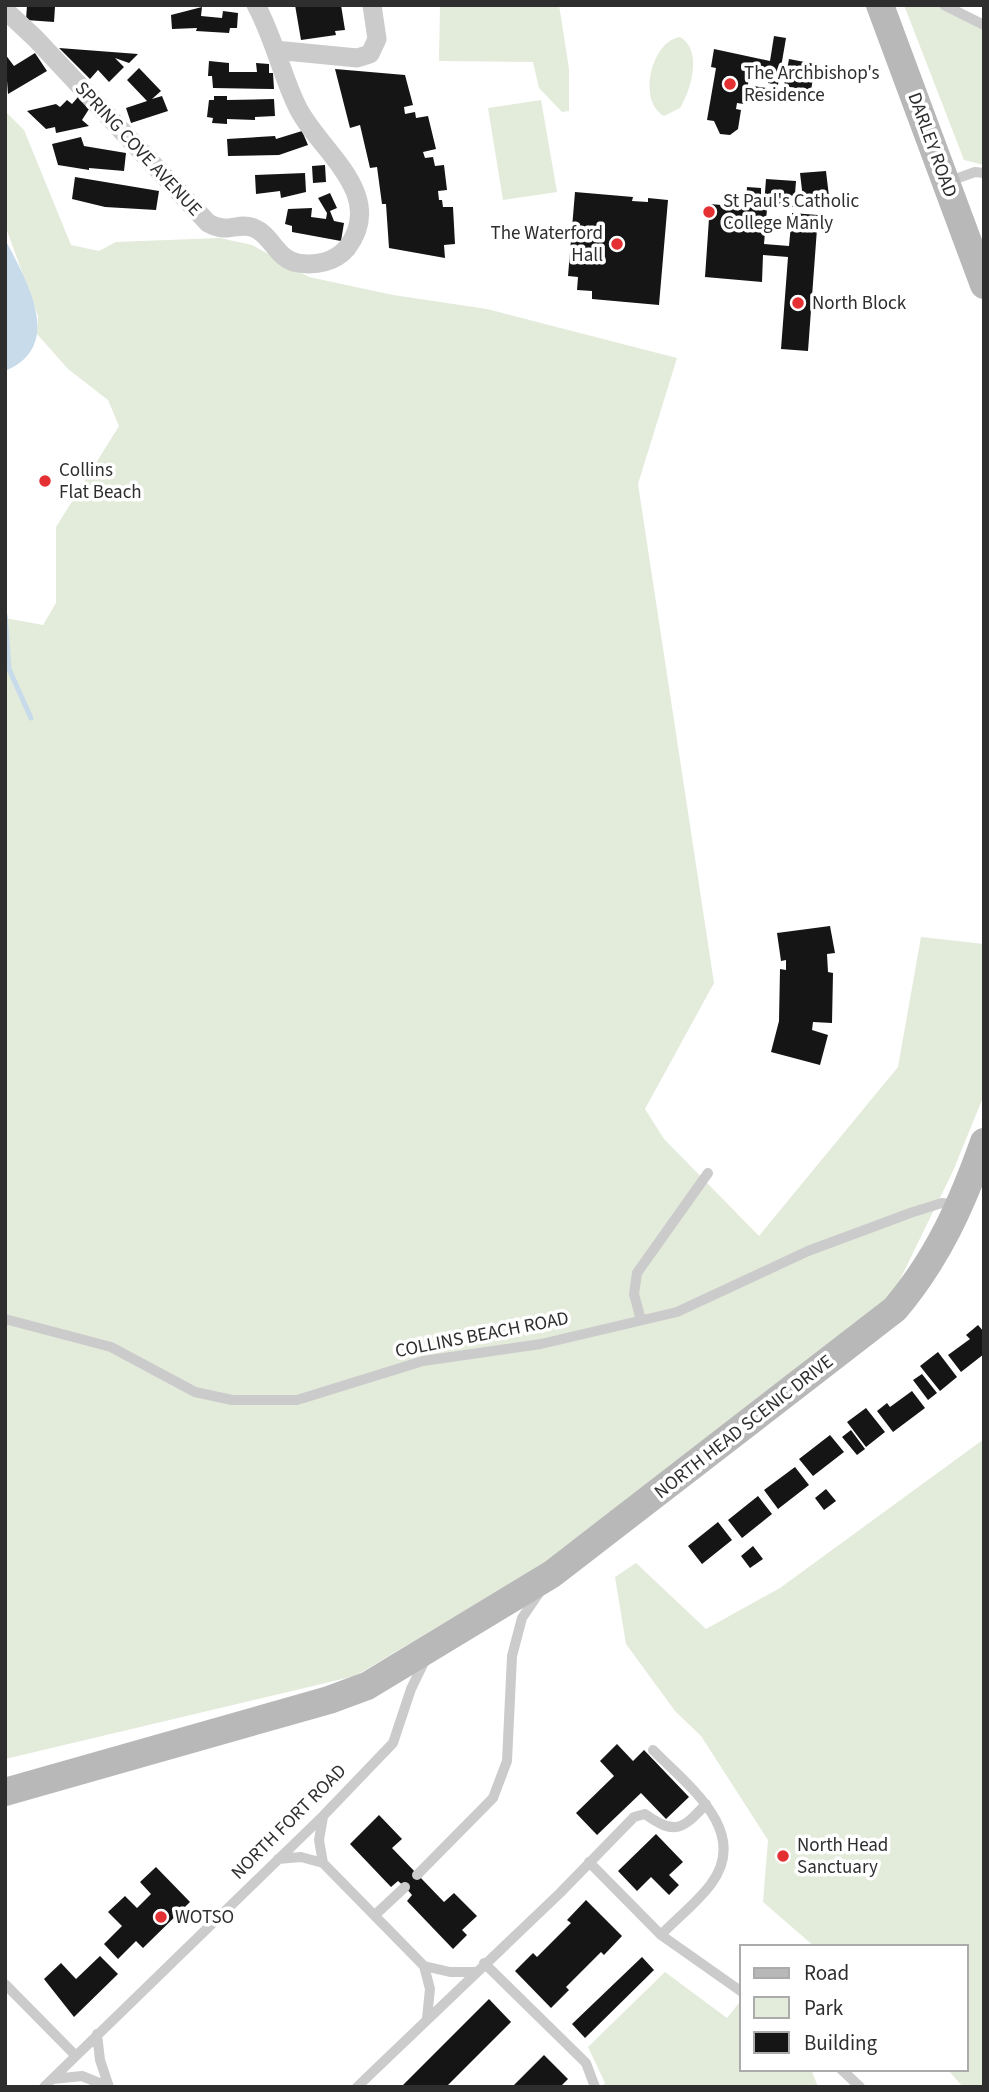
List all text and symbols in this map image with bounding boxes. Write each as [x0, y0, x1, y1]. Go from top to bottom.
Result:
place label: The Archbishop's Residence [744, 60, 880, 109]
street label: SPRING COVE AVENUE [68, 76, 208, 222]
marker: The Archbishop's Residence [722, 76, 738, 92]
street label: DARLEY ROAD [901, 89, 963, 201]
place label: St Paul's Catholic College Manly [723, 188, 859, 237]
marker: St Paul's Catholic College Manly [701, 204, 717, 220]
place label: The Waterford Hall [491, 220, 603, 269]
marker: The Waterford Hall [609, 236, 625, 252]
place label: North Block [812, 290, 907, 317]
marker: North Block [790, 295, 806, 311]
place label: Collins Flat Beach [59, 457, 142, 506]
marker: Collins Flat Beach [37, 473, 53, 489]
street label: COLLINS BEACH ROAD [393, 1305, 571, 1365]
street label: NORTH HEAD SCENIC DRIVE [649, 1349, 839, 1505]
street label: NORTH FORT ROAD [225, 1758, 353, 1886]
place label: North Head Sanctuary [797, 1832, 888, 1881]
marker: North Head Sanctuary [775, 1848, 791, 1864]
place label: WOTSO [175, 1904, 234, 1931]
marker: WOTSO [153, 1909, 169, 1925]
legend [740, 1945, 968, 2071]
text: Road [804, 1958, 849, 1988]
text: Park [804, 1993, 844, 2023]
text: Building [804, 2028, 878, 2058]

